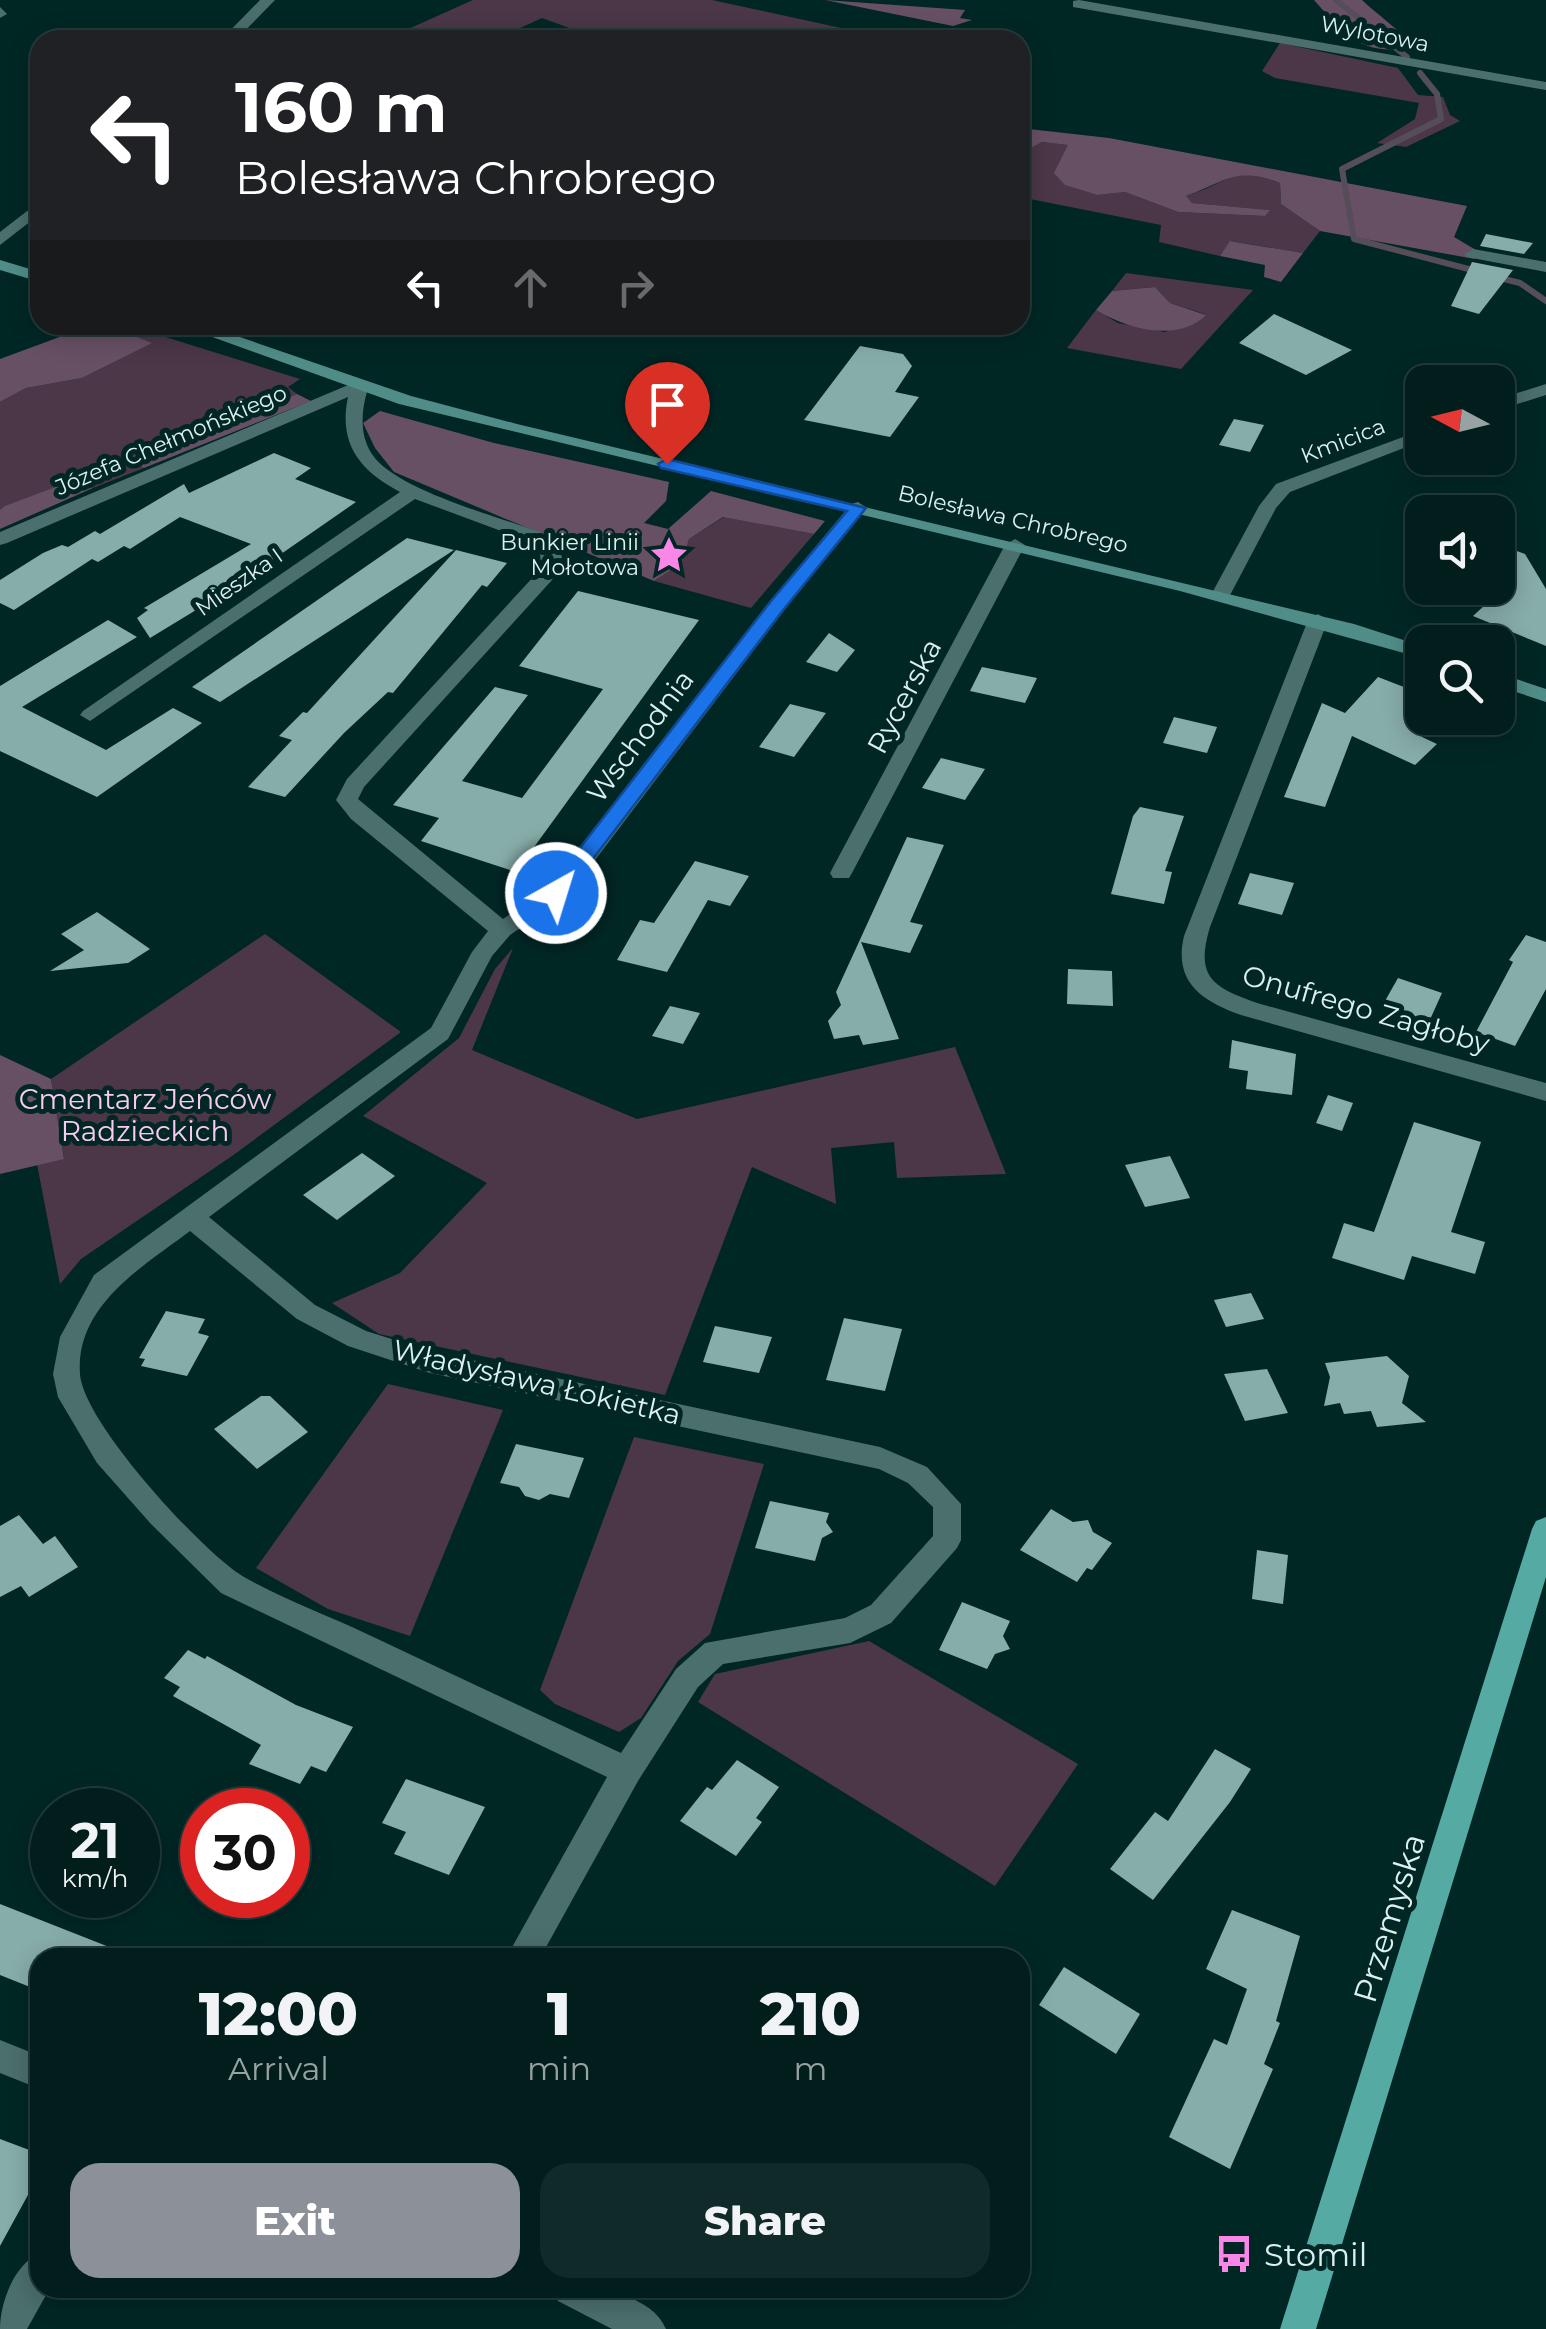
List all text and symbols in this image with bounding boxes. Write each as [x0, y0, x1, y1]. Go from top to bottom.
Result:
street label: Wylotowa [1318, 10, 1432, 58]
text: 160 m [235, 64, 448, 150]
icon: left [70, 70, 200, 200]
text: Bolesława Chrobrego [235, 150, 716, 205]
icon: left [398, 260, 453, 315]
icon: ahead [503, 260, 558, 315]
icon: right [608, 260, 663, 315]
pin [625, 362, 710, 465]
north arrow [1405, 365, 1515, 475]
map controls [1405, 365, 1515, 735]
icon: arrive [640, 377, 695, 432]
street label: Józefa Chełmońskiego [50, 379, 291, 501]
street label: Kmicica [1297, 413, 1389, 469]
street label: Bolesława Chrobrego [895, 479, 1131, 559]
button: sound [1405, 495, 1515, 605]
place label: Bunkier Linii Mołotowa [500, 529, 639, 581]
place icon: Bunkier Linii Mołotowa [648, 534, 690, 576]
street label: Mieszka I [190, 542, 288, 622]
button: search [1405, 625, 1515, 735]
street label: Rycerska [860, 633, 948, 759]
street label: Wschodnia [579, 663, 701, 809]
position arrow [504, 841, 608, 945]
street label: Onufrego Zagłoby [1238, 957, 1494, 1061]
park label: Cmentarz Jeńców Radzieckich [19, 1082, 272, 1148]
street label: Władysława Łokietka [390, 1332, 684, 1432]
speed limit sign: 30 [180, 1788, 310, 1918]
text: 21 [70, 1810, 120, 1871]
street label: Przemyska [1345, 1829, 1433, 2007]
text: km/h [62, 1863, 128, 1893]
text: 12:00 [199, 1977, 358, 2050]
text: 1 [547, 1977, 571, 2050]
text: 210 [760, 1977, 861, 2050]
text: Arrival [228, 2049, 329, 2088]
text: min [527, 2049, 591, 2088]
text: m [794, 2049, 828, 2088]
button: Exit [70, 2163, 520, 2278]
button: Share [540, 2163, 990, 2278]
bus stop icon: Stomil [1213, 2233, 1255, 2275]
place label: Stomil [1264, 2235, 1367, 2274]

